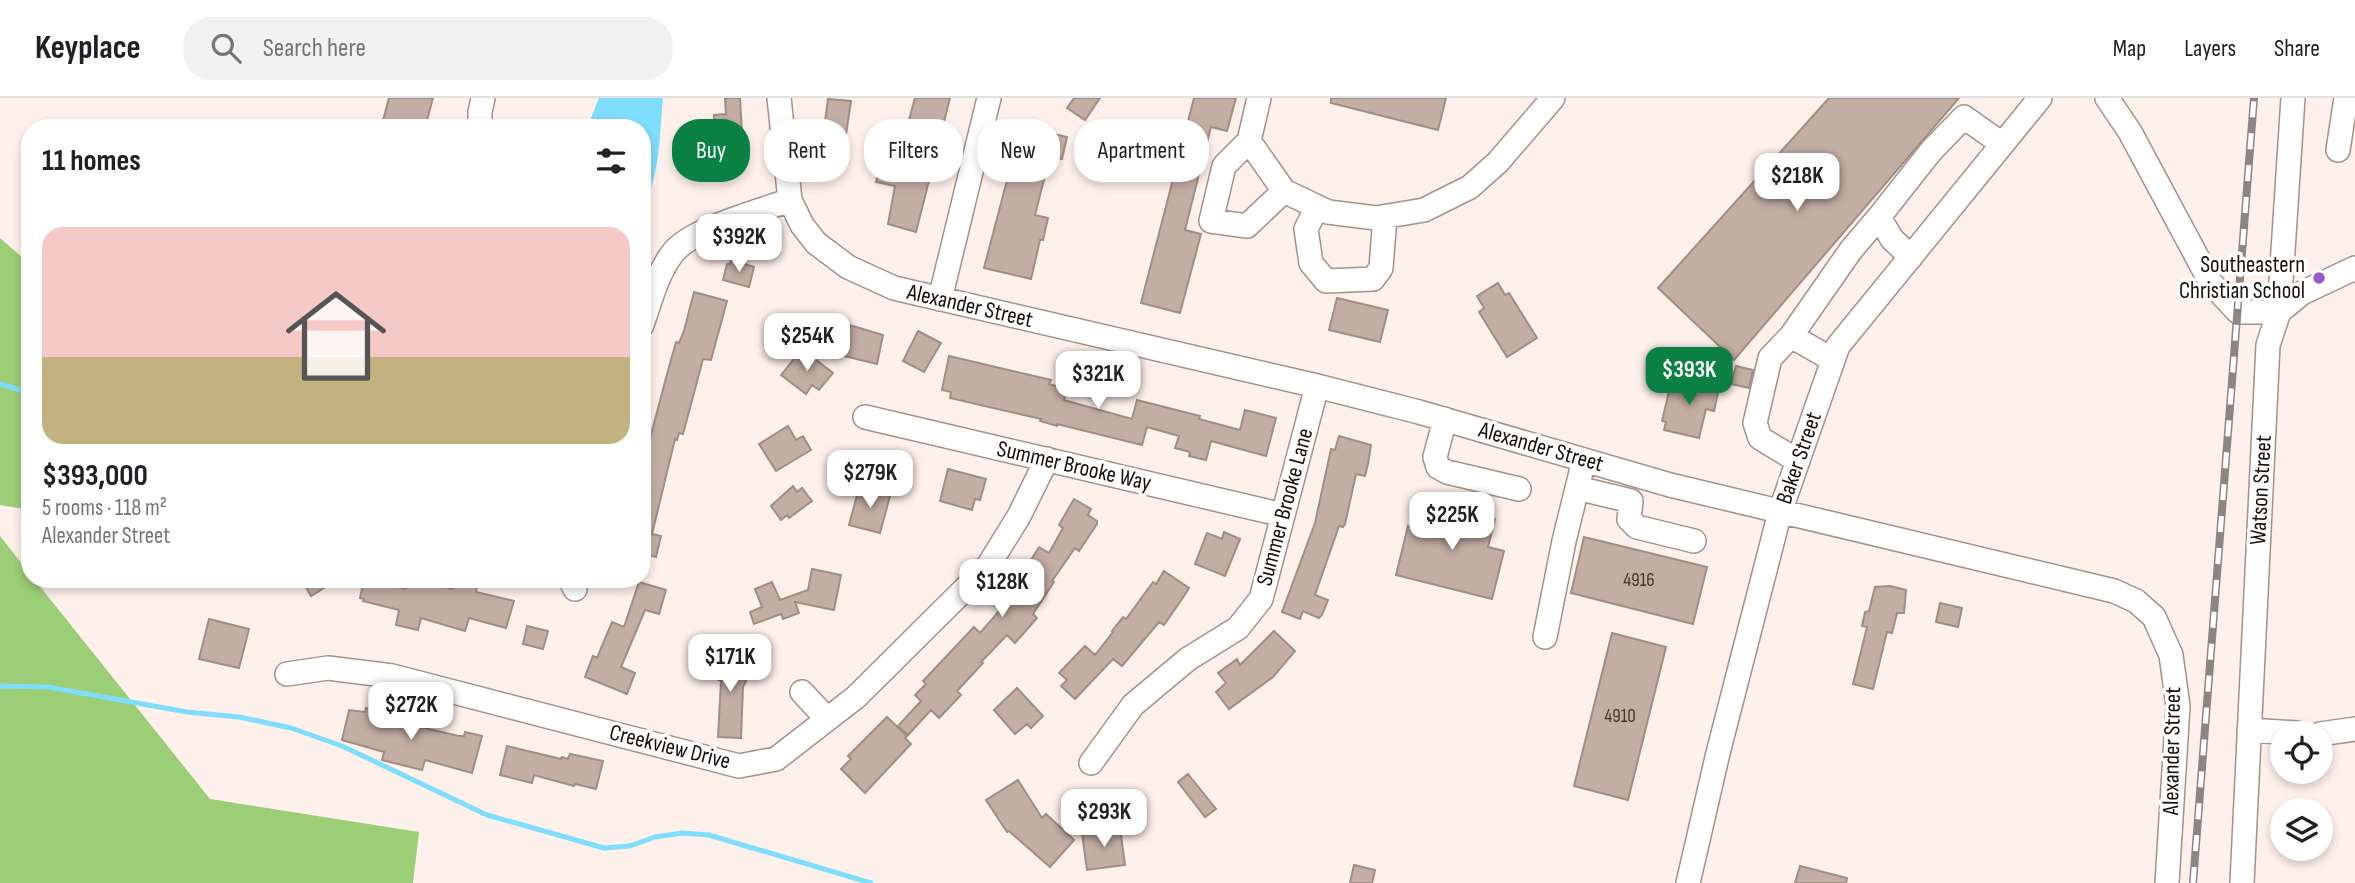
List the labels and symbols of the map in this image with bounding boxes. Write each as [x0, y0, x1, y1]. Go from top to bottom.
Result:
pin: $218K [1748, 153, 1846, 213]
pin: $392K [690, 214, 788, 274]
place label: Southeastern Christian School [2179, 251, 2305, 305]
marker: Southeastern Christian School [2311, 270, 2327, 286]
street label: Alexander Street [903, 278, 1036, 334]
pin: $254K [758, 314, 856, 373]
pin: $393K [1640, 348, 1738, 407]
pin: $321K [1049, 352, 1147, 411]
street label: Baker Street [1770, 408, 1828, 508]
street label: Alexander Street [1475, 416, 1606, 478]
street label: Summer Brooke Lane [1251, 425, 1319, 589]
street label: Watson Street [2244, 434, 2278, 546]
street label: Summer Brooke Way [994, 435, 1154, 497]
pin: $279K [821, 450, 919, 510]
pin: $225K [1403, 492, 1501, 552]
pin: $128K [953, 560, 1051, 619]
house number: 4916 [1623, 569, 1655, 592]
pin: $171K [681, 634, 779, 694]
pin: $272K [362, 682, 460, 742]
street label: Alexander Street [2157, 687, 2187, 816]
house number: 4910 [1604, 705, 1636, 728]
street label: Creekview Drive [607, 718, 733, 776]
pin: $293K [1055, 790, 1153, 849]

